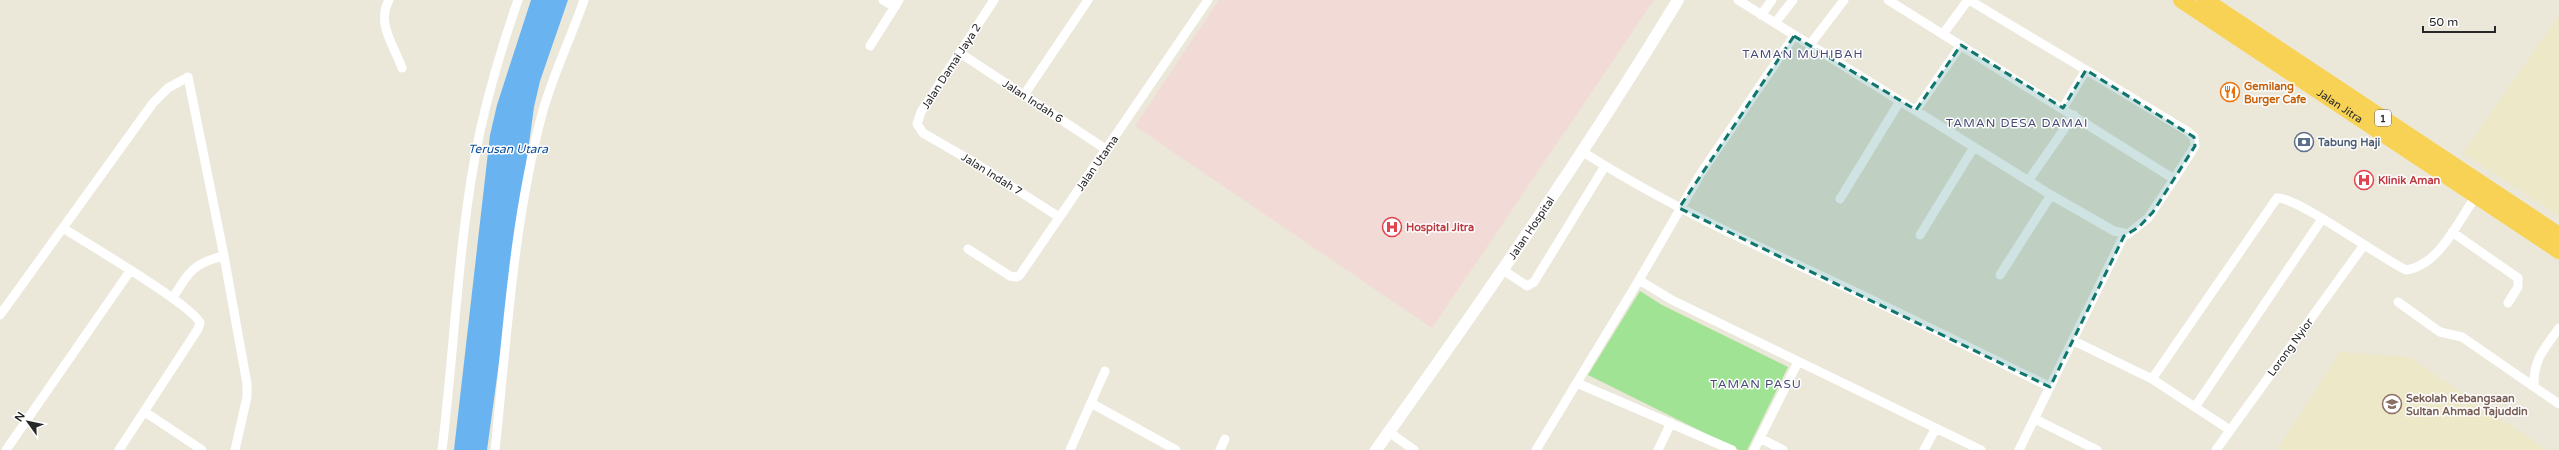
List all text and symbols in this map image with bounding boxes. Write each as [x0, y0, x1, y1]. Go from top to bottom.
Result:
scale bar [2423, 8, 2495, 34]
text: 50 m [2429, 15, 2458, 29]
street label: Jalan Damai Jaya 2 [919, 21, 984, 111]
district label: TAMAN MUHIBAH [1742, 47, 1864, 61]
street label: Jalan Indah 6 [1000, 77, 1065, 126]
place label: Gemilang Burger Cafe [2244, 80, 2307, 107]
restaurant icon: Gemilang Burger Cafe [2219, 81, 2241, 103]
street label: Jalan Jitra [2314, 86, 2365, 126]
road number: 1 [2375, 110, 2391, 126]
district label: TAMAN DESA DAMAI [1946, 116, 2088, 130]
bank icon: Tabung Haji [2293, 131, 2315, 153]
street label: Jalan Utama [1074, 133, 1121, 194]
place label: Tabung Haji [2317, 136, 2380, 150]
water label: Terusan Utara [468, 142, 548, 156]
street label: Jalan Indah 7 [959, 151, 1025, 198]
hospital icon: Klinik Aman [2353, 169, 2375, 191]
place label: Klinik Aman [2378, 174, 2441, 187]
street label: Jalan Hospital [1506, 194, 1557, 262]
hospital icon: Hospital Jitra [1381, 216, 1403, 238]
place label: Hospital Jitra [1406, 221, 1474, 235]
street label: Lorong Nyior [2265, 315, 2316, 379]
district label: TAMAN PASU [1710, 377, 1802, 391]
place label: Sekolah Kebangsaan Sultan Ahmad Tajuddin [2406, 392, 2528, 419]
school or university icon: Sekolah Kebangsaan Sultan Ahmad Tajuddin [2381, 393, 2403, 415]
north arrow [8, 402, 48, 442]
text: N [12, 410, 28, 424]

